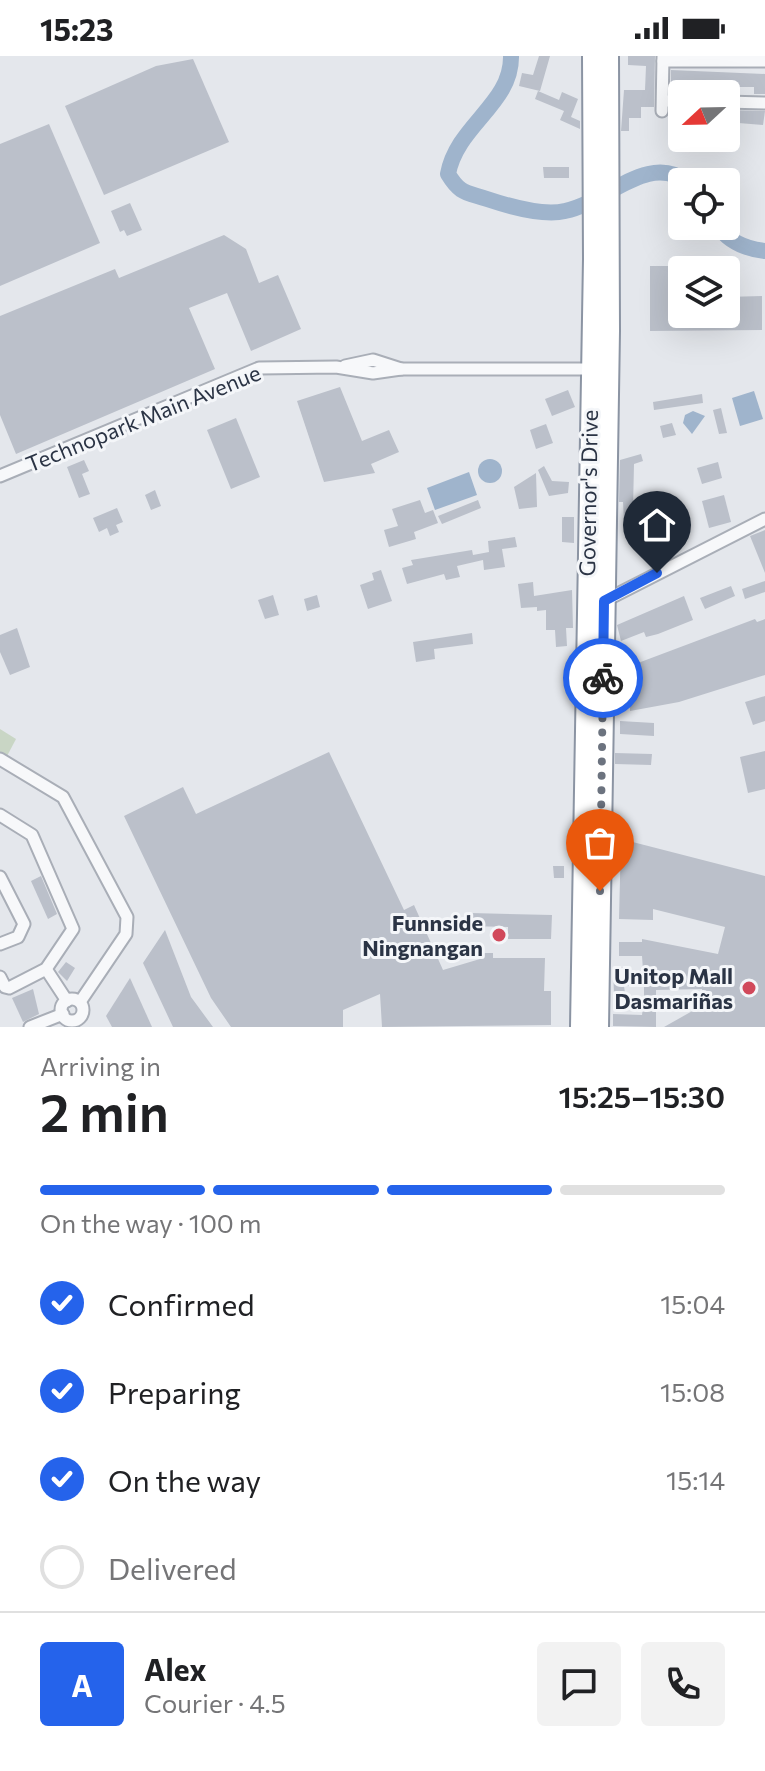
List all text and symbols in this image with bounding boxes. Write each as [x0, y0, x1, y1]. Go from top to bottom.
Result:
text: 15:23 [40, 10, 114, 47]
north arrow [668, 80, 740, 152]
map controls [668, 80, 740, 328]
button: locate [668, 168, 740, 240]
button: layers [668, 256, 740, 328]
street label: Technopark Main Avenue [22, 358, 264, 478]
street label: Governor's Drive [573, 410, 603, 576]
pin [623, 491, 691, 573]
icon: home [635, 503, 679, 547]
courier [563, 638, 643, 718]
icon: bike [581, 656, 625, 700]
pin [566, 809, 634, 891]
icon: bag [578, 821, 622, 865]
place label: Funnside Ningnangan [362, 909, 483, 961]
marker: Funnside Ningnangan [490, 926, 508, 944]
place label: Unitop Mall Dasmariñas [614, 962, 733, 1014]
marker: Unitop Mall Dasmariñas [740, 979, 758, 997]
text: Arriving in [40, 1050, 161, 1081]
text: 15:25–15:30 [559, 1077, 725, 1114]
text: 2 min [40, 1079, 169, 1143]
text: On the way · 100 m [40, 1207, 262, 1238]
icon: check [40, 1281, 84, 1325]
text: Confirmed [108, 1285, 255, 1322]
text: 15:04 [660, 1288, 725, 1319]
icon: check [40, 1369, 84, 1413]
text: Preparing [108, 1373, 241, 1410]
text: 15:08 [660, 1376, 725, 1407]
icon: check [40, 1457, 84, 1501]
text: On the way [108, 1461, 261, 1498]
text: 15:14 [666, 1464, 725, 1495]
text: Delivered [108, 1549, 237, 1586]
button: chat [537, 1642, 621, 1726]
button: phone [641, 1642, 725, 1726]
text: Alex [144, 1650, 207, 1687]
text: A [71, 1666, 93, 1703]
text: Courier · 4.5 [144, 1687, 286, 1718]

